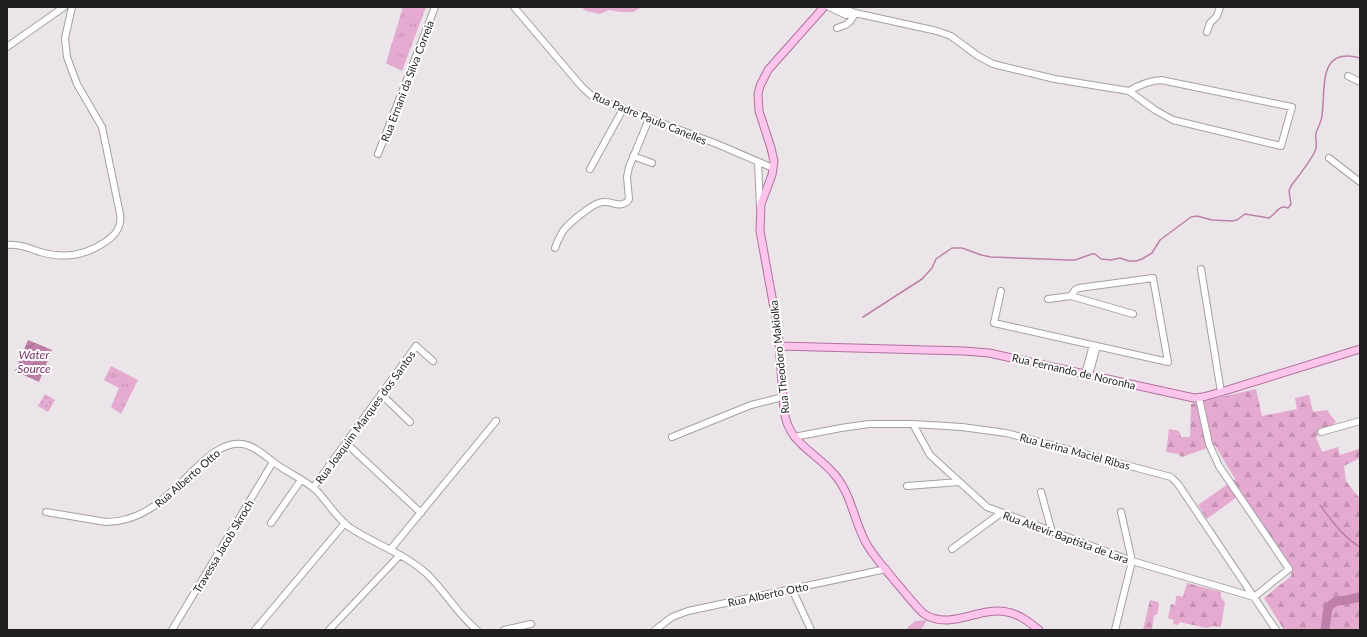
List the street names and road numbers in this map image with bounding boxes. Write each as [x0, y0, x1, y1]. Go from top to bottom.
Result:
street label: Rua Ernani da Silva Correia [378, 18, 436, 144]
street label: Rua Padre Paulo Canelles [591, 89, 709, 147]
street label: Rua Theodoro Makiolka [767, 300, 791, 414]
street label: Rua Joaquim Marques dos Santos [312, 348, 418, 486]
street label: Rua Fernando de Noronha [1011, 350, 1137, 392]
street label: Rua Lerina Maciel Ribas [1018, 430, 1132, 472]
street label: Rua Alberto Otto [152, 446, 222, 510]
street label: Travessa Jacob Skroch [190, 497, 256, 595]
street label: Rua Altevir Baptista de Lara [1001, 508, 1131, 566]
street label: Rua Alberto Otto [726, 579, 810, 609]

